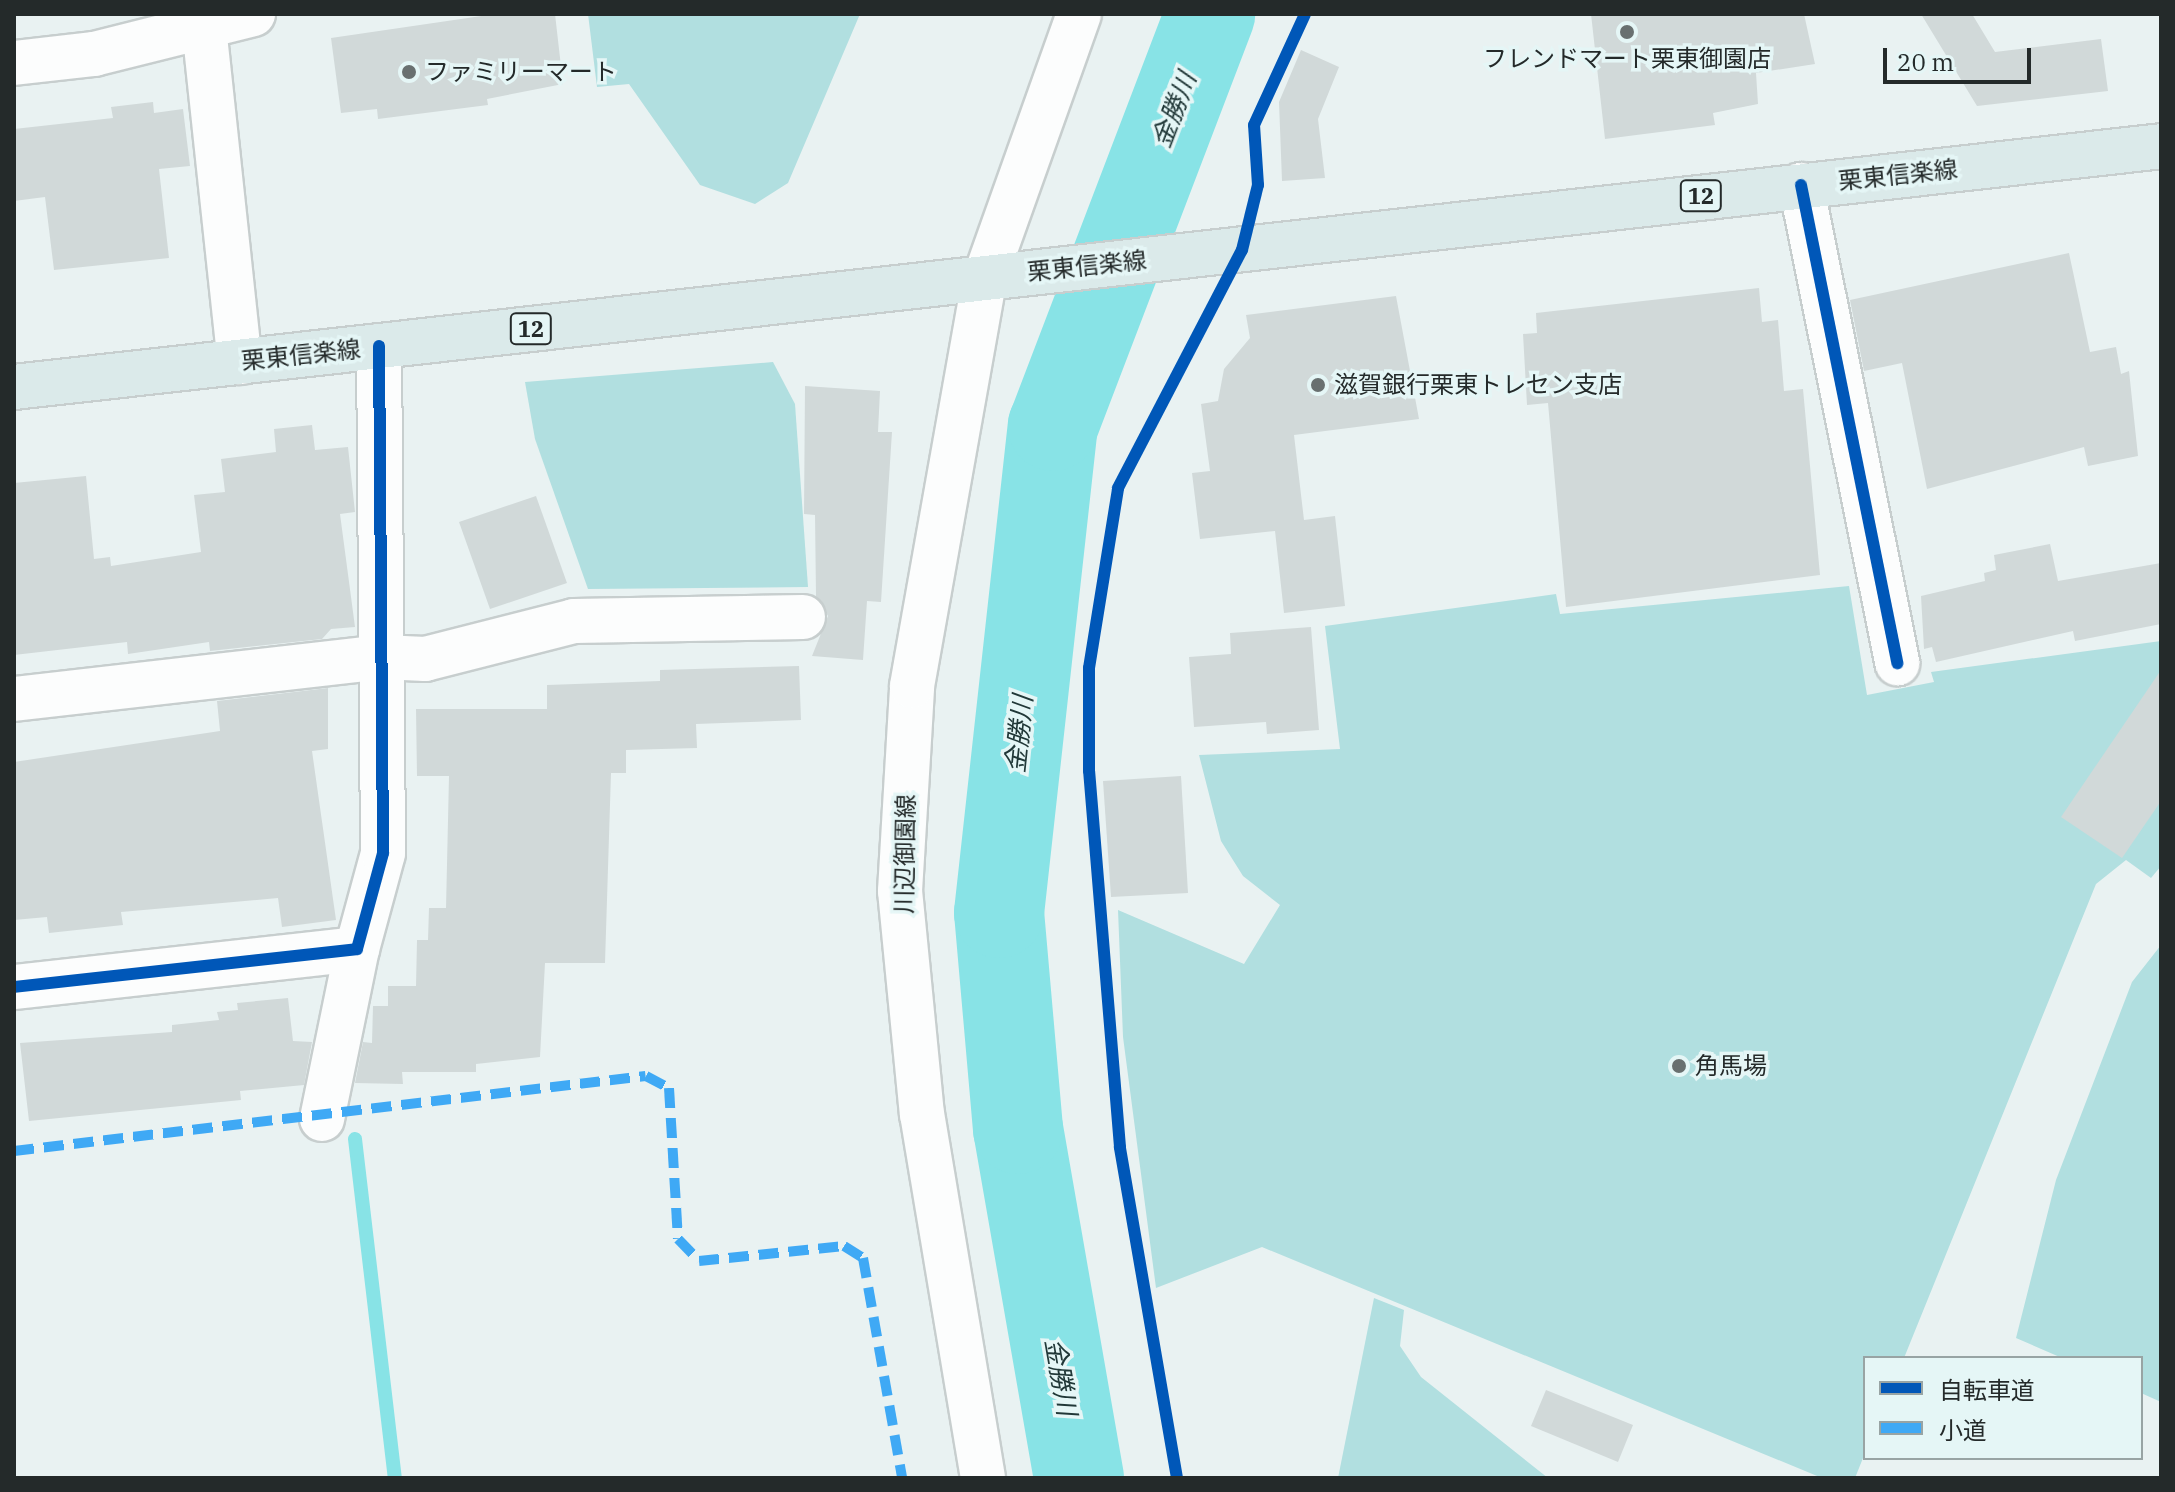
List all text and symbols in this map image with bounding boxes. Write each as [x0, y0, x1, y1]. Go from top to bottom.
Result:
marker: フレンドマート栗東御園店 [1618, 23, 1636, 41]
scale bar [1887, 32, 2035, 82]
place label: フレンドマート栗東御園店 [1483, 45, 1771, 73]
text: 20 m [1897, 46, 1954, 78]
place label: ファミリーマート [425, 58, 617, 86]
marker: ファミリーマート [400, 63, 418, 81]
water label: 金勝川 [1145, 68, 1203, 152]
street label: 栗東信楽線 [1837, 154, 1959, 196]
road number: 12 [1679, 178, 1723, 214]
street label: 栗東信楽線 [1026, 245, 1148, 287]
road number: 12 [509, 311, 553, 347]
street label: 栗東信楽線 [240, 334, 362, 376]
place label: 滋賀銀行栗東トレセン支店 [1334, 371, 1622, 399]
marker: 滋賀銀行栗東トレセン支店 [1309, 376, 1327, 394]
water label: 金勝川 [999, 694, 1039, 774]
street label: 川辺御園線 [890, 794, 920, 914]
place label: 角馬場 [1695, 1052, 1767, 1080]
marker: 角馬場 [1670, 1057, 1688, 1075]
water label: 金勝川 [1039, 1336, 1083, 1418]
legend [1863, 1356, 2143, 1460]
text: 自転車道 [1939, 1374, 2035, 1406]
text: 小道 [1939, 1414, 1987, 1446]

